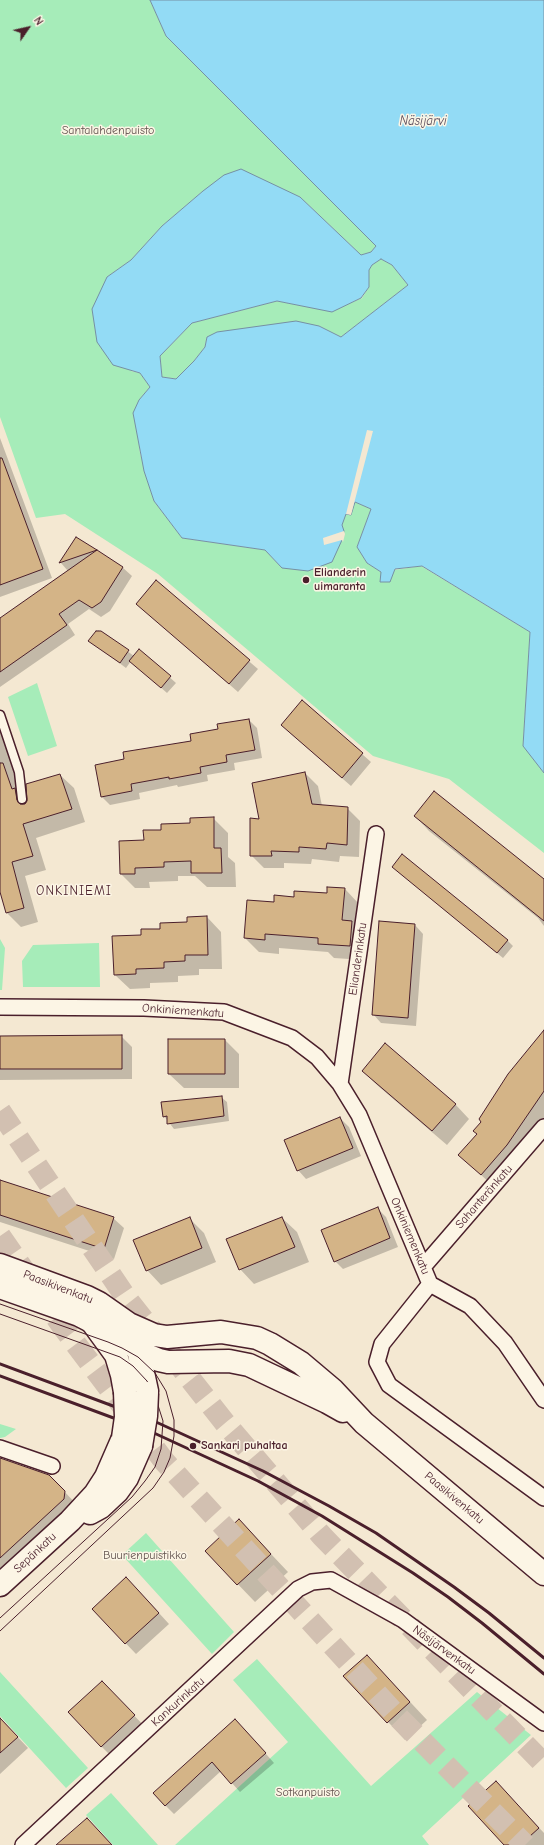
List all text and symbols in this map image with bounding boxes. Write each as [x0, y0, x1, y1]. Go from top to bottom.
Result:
north arrow [8, 8, 48, 48]
text: N [31, 14, 46, 28]
water label: Näsijärvi [399, 113, 447, 129]
park label: Santalahdenpuisto [62, 124, 154, 138]
place label: Elianderin uimaranta [314, 566, 366, 594]
marker: Elianderin uimaranta [301, 575, 311, 585]
district label: ONKINIEMI [36, 883, 112, 899]
street label: Elianderinkatu [346, 922, 370, 996]
street label: Onkiniemenkatu [142, 1001, 224, 1021]
street label: Sahanteränkatu [452, 1162, 516, 1232]
street label: Onkiniemenkatu [387, 1195, 433, 1277]
street label: Paasikivenkatu [21, 1267, 95, 1307]
place label: Sankari puhaltaa [201, 1439, 288, 1453]
marker: Sankari puhaltaa [188, 1441, 198, 1451]
street label: Paasikivenkatu [421, 1469, 487, 1527]
street label: Sepänkatu [11, 1530, 59, 1576]
park label: Buurienpuistikko [103, 1549, 187, 1563]
street label: Näsijärvenkatu [410, 1622, 478, 1678]
street label: Kankurinkatu [148, 1674, 208, 1730]
park label: Sotkanpuisto [276, 1786, 340, 1800]

